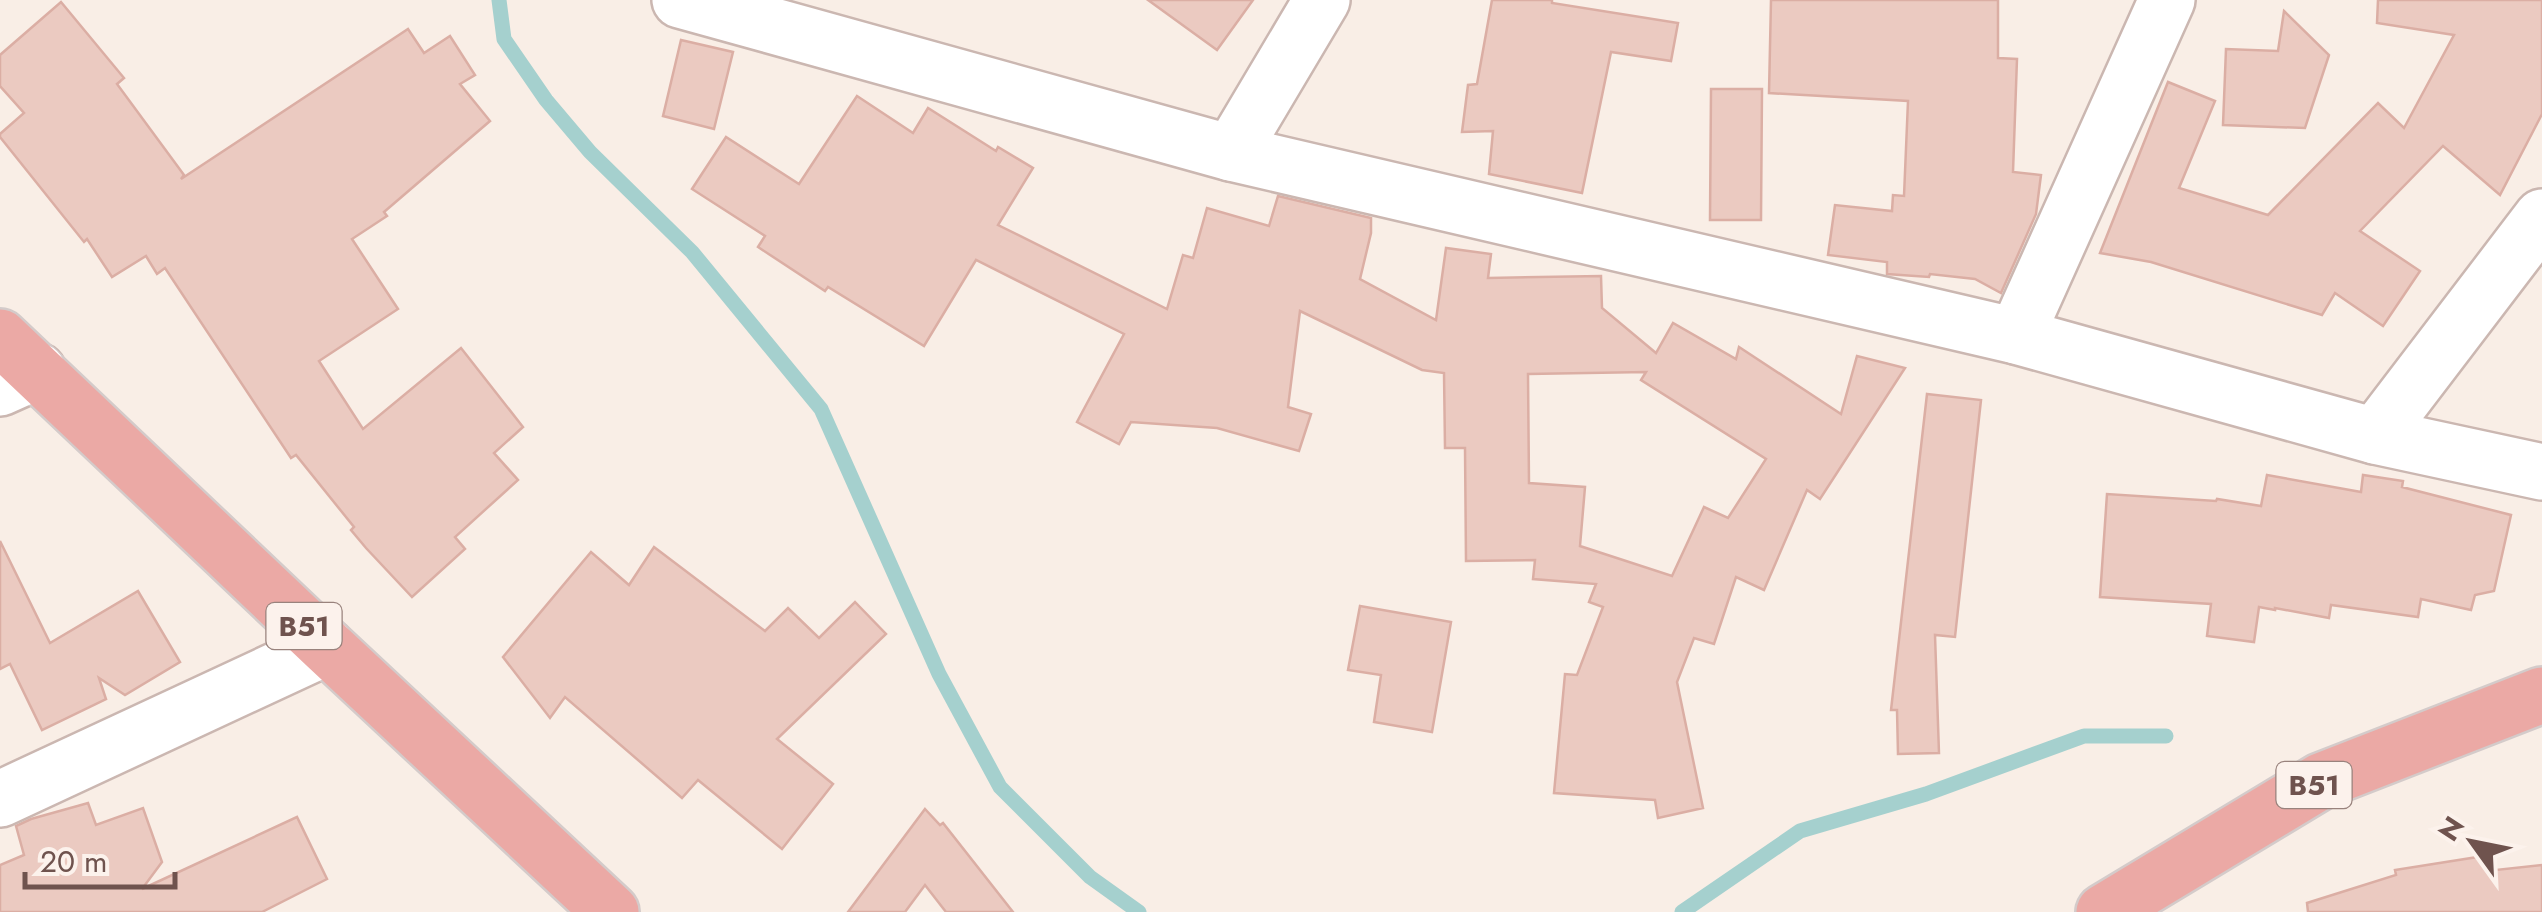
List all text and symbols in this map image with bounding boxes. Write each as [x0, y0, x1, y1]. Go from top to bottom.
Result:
road number: B51 [266, 603, 342, 649]
road number: B51 [2276, 762, 2352, 808]
north arrow [2422, 792, 2522, 892]
text: N [2428, 808, 2475, 849]
scale bar [25, 827, 175, 889]
text: 20 m [40, 840, 107, 883]

